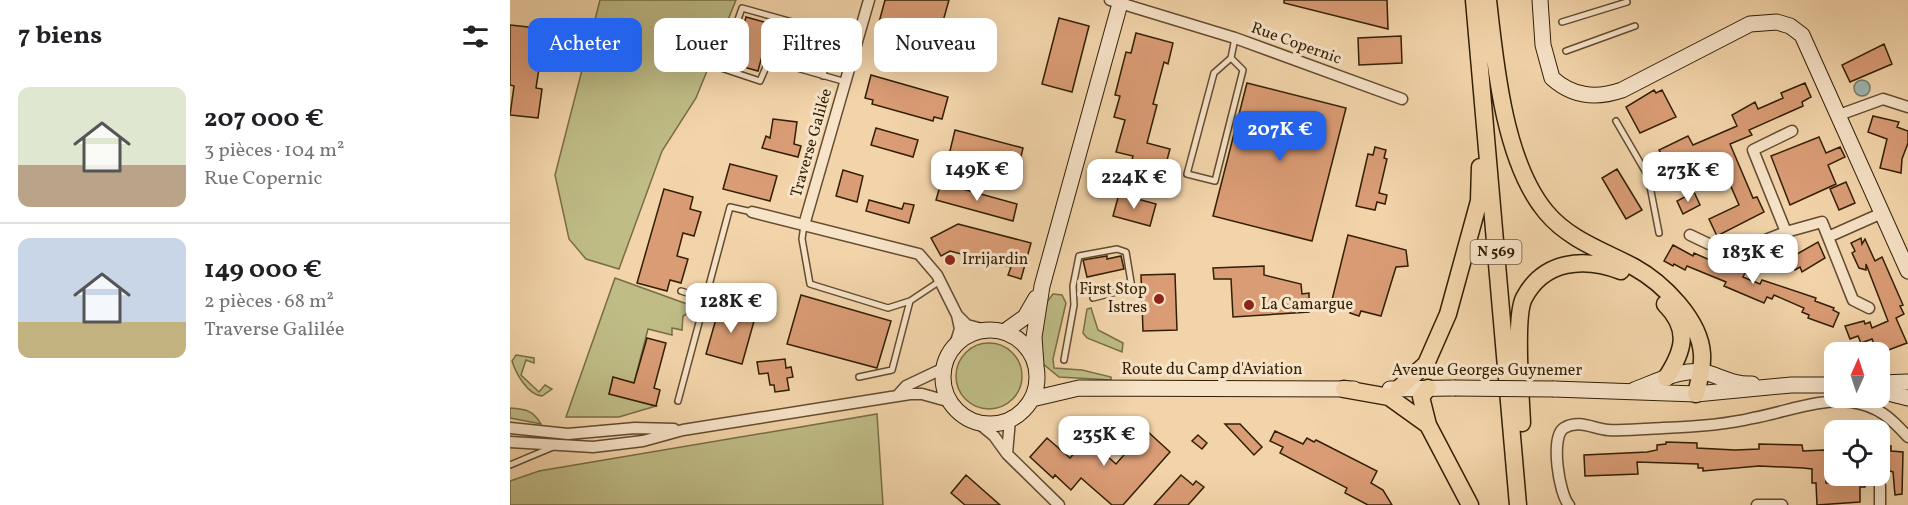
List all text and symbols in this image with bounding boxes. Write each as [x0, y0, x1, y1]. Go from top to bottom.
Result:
street label: Rue Copernic [1248, 17, 1344, 71]
text: 7 biens [18, 18, 102, 54]
chip: Acheter [528, 18, 642, 72]
chip: Louer [654, 18, 749, 72]
chip: Filtres [761, 18, 862, 72]
chip: Nouveau [874, 18, 997, 72]
icon: filters [459, 20, 492, 53]
street label: Traverse Galilée [786, 86, 838, 200]
text: 207 000 € [204, 101, 324, 137]
icon: home [66, 111, 138, 183]
pin: 207K € [1231, 111, 1329, 162]
text: 207K € [1247, 116, 1313, 144]
text: 3 pièces · 104 m² [204, 137, 344, 165]
pin: 149K € [928, 151, 1026, 202]
pin: 273K € [1639, 152, 1737, 203]
text: 149K € [945, 156, 1009, 184]
text: 273K € [1657, 157, 1719, 185]
pin: 224K € [1085, 159, 1183, 210]
text: 224K € [1101, 164, 1167, 192]
text: Rue Copernic [204, 165, 322, 193]
pin: 183K € [1704, 234, 1802, 285]
text: 183K € [1722, 239, 1784, 267]
road number: N 569 [1470, 240, 1522, 264]
place label: Irrijardin [962, 249, 1028, 271]
text: 149 000 € [204, 252, 322, 288]
marker: Irrijardin [943, 253, 957, 267]
icon: home [66, 262, 138, 334]
place label: First Stop Istres [1079, 279, 1147, 319]
pin: 128K € [682, 283, 780, 334]
text: 2 pièces · 68 m² [204, 288, 334, 316]
text: 128K € [700, 288, 762, 316]
marker: First Stop Istres [1152, 292, 1166, 306]
place label: La Camargue [1261, 294, 1353, 316]
marker: La Camargue [1242, 298, 1256, 312]
text: Traverse Galilée [204, 316, 344, 344]
north arrow [1824, 342, 1890, 408]
map controls [1824, 342, 1890, 486]
street label: Route du Camp d'Aviation [1122, 359, 1302, 381]
street label: Avenue Georges Guynemer [1392, 360, 1582, 382]
pin: 235K € [1055, 416, 1153, 467]
button: locate [1824, 420, 1890, 486]
text: 235K € [1072, 421, 1136, 449]

